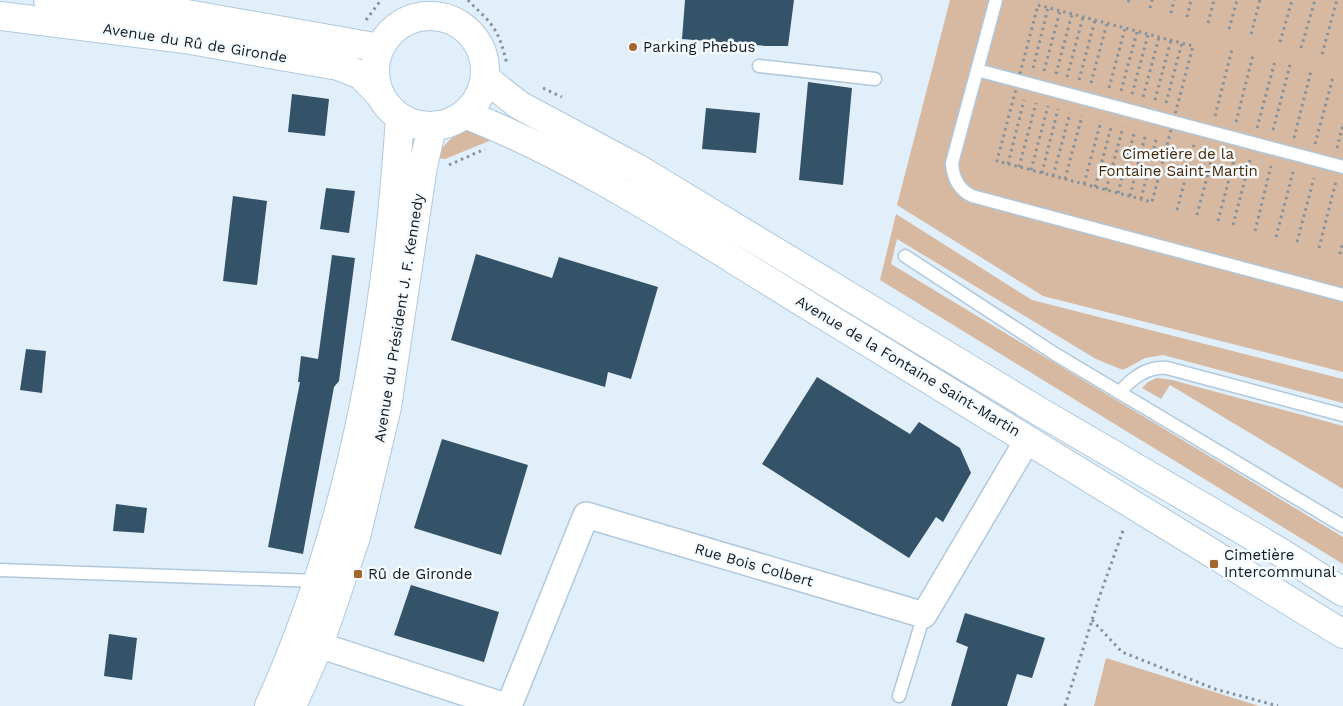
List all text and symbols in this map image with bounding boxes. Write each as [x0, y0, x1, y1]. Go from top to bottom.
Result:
street label: Avenue du Rû de Gironde [102, 20, 288, 66]
place label: Parking Phebus [643, 38, 755, 56]
marker: Parking Phebus [627, 41, 639, 53]
park label: Cimetière de la Fontaine Saint-Martin [1098, 145, 1258, 180]
street label: Avenue du Président J. F. Kennedy [370, 192, 428, 444]
street label: Avenue de la Fontaine Saint-Martin [792, 292, 1024, 440]
street label: Rue Bois Colbert [693, 539, 816, 591]
place label: Cimetière Intercommunal [1224, 546, 1336, 581]
marker: Cimetière Intercommunal [1208, 558, 1220, 570]
place label: Rû de Gironde [368, 565, 472, 583]
marker: Rû de Gironde [352, 568, 364, 580]

